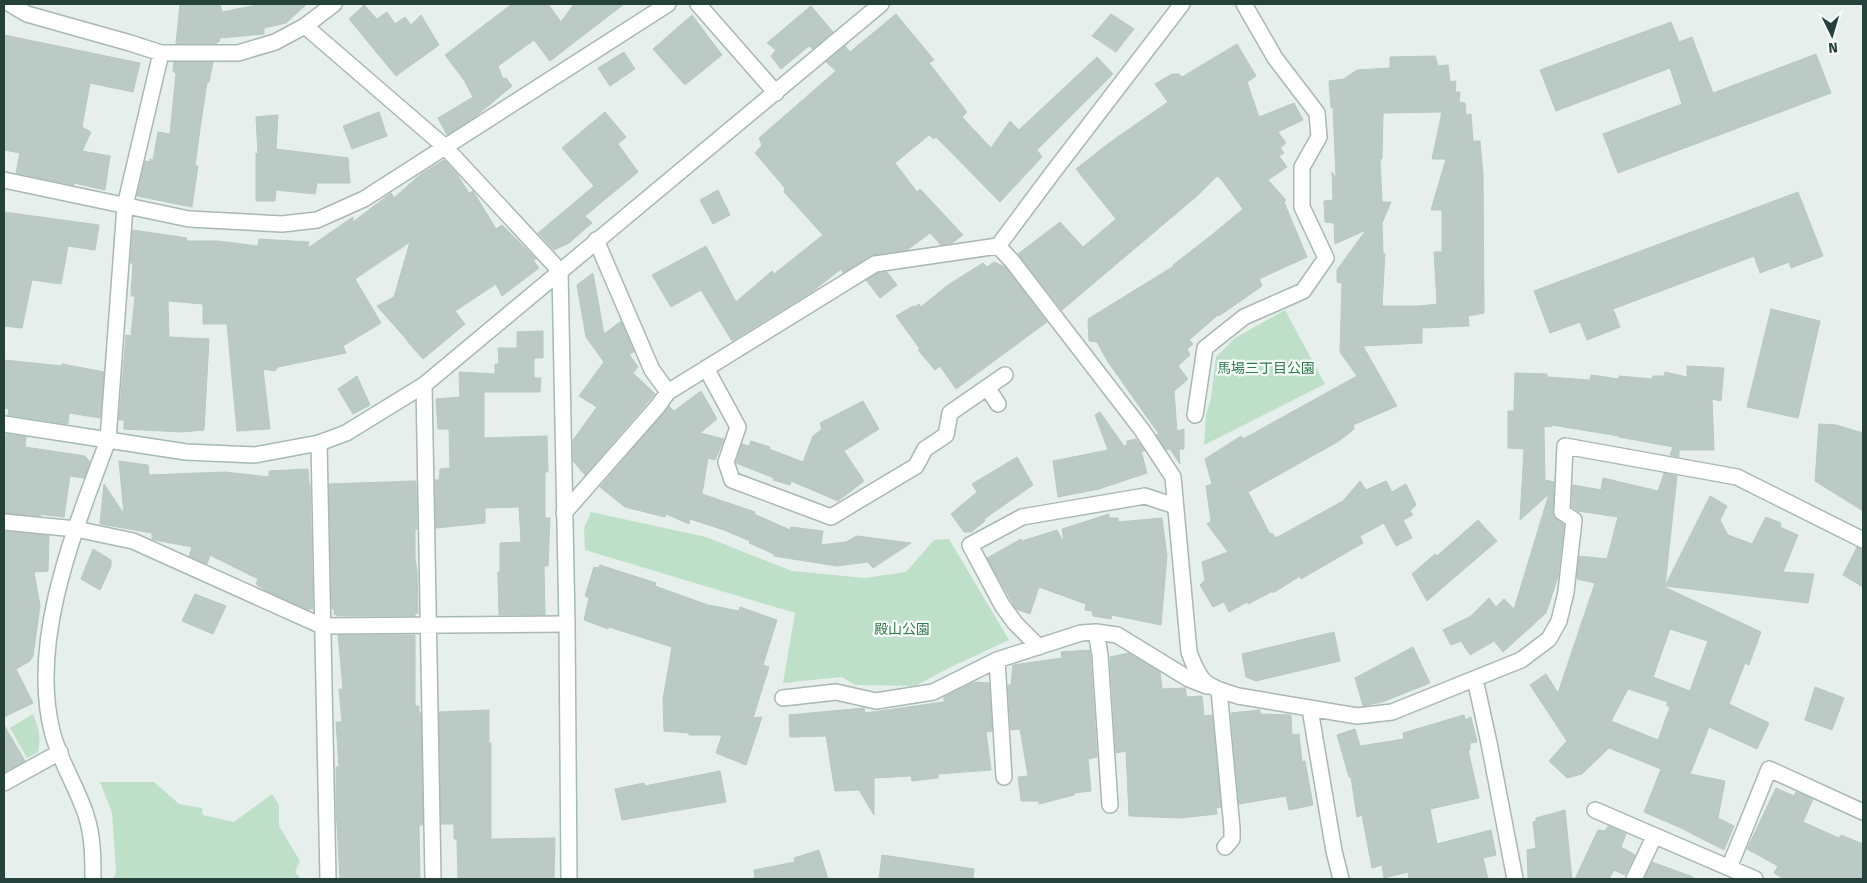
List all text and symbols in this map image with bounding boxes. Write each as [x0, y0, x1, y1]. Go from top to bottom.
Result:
north arrow [1807, 10, 1857, 60]
text: N [1828, 39, 1838, 56]
park label: 馬場三丁目公園 [1217, 360, 1315, 377]
park label: 殿山公園 [874, 621, 930, 638]

